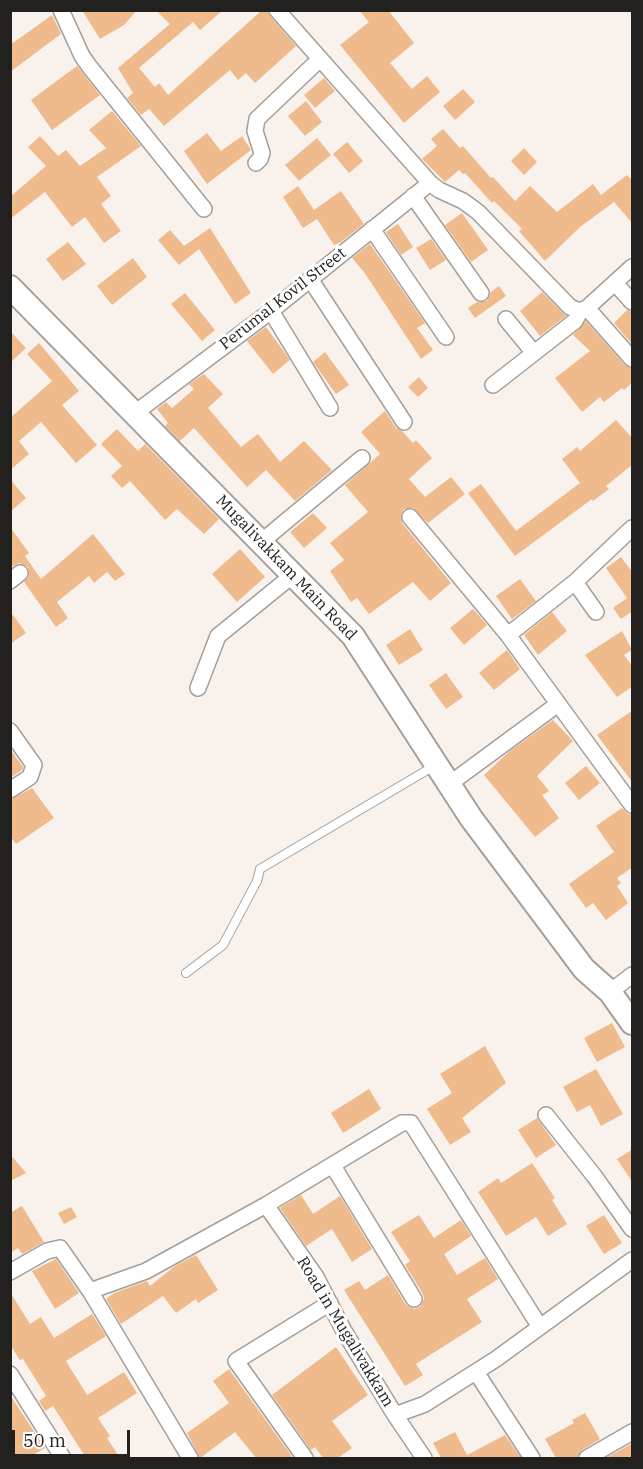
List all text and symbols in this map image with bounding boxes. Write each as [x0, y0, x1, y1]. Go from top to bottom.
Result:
street label: Perumal Kovil Street [216, 244, 350, 354]
street label: Mugalivakkam Main Road [212, 491, 360, 645]
street label: Road in Mugalivakkam [293, 1253, 397, 1411]
scale bar [15, 1418, 134, 1456]
text: 50 m [23, 1429, 66, 1452]

